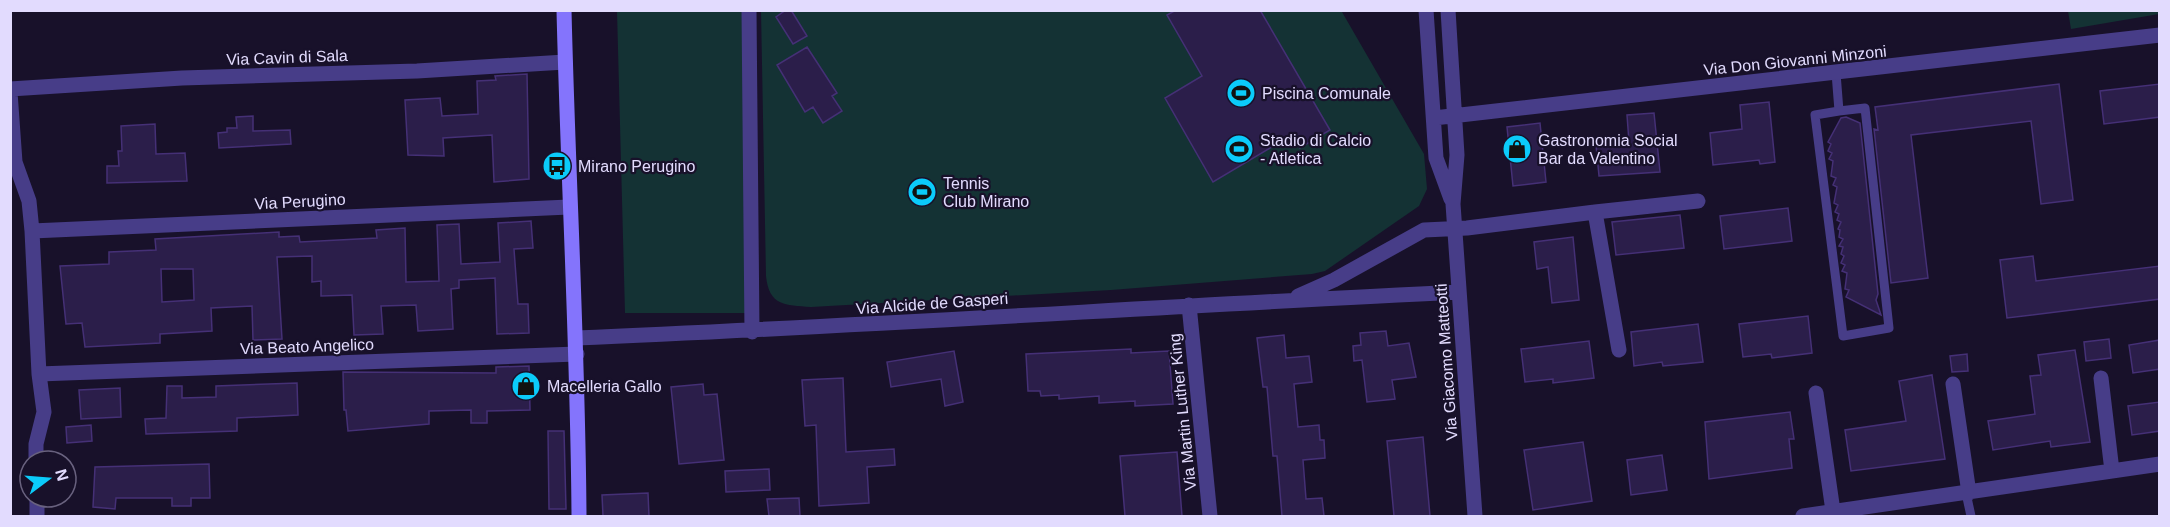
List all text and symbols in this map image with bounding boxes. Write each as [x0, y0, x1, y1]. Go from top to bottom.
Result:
street label: Via Don Giovanni Minzoni [1703, 42, 1887, 79]
street label: Via Cavin di Sala [226, 47, 348, 68]
sports icon: Piscina Comunale [1225, 77, 1257, 109]
place label: Piscina Comunale [1262, 85, 1391, 102]
place label: Stadio di Calcio - Atletica [1260, 132, 1371, 167]
place label: Gastronomia Social Bar da Valentino [1538, 132, 1678, 167]
sports icon: Stadio di Calcio - Atletica [1223, 133, 1255, 165]
shop icon: Gastronomia Social Bar da Valentino [1501, 133, 1533, 165]
bus stop icon: Mirano Perugino [541, 150, 573, 182]
place label: Mirano Perugino [578, 158, 696, 175]
place label: Tennis Club Mirano [943, 175, 1029, 210]
sports icon: Tennis Club Mirano [906, 176, 938, 208]
street label: Via Perugino [254, 191, 346, 212]
street label: Via Giacomo Matteotti [1433, 283, 1460, 441]
street label: Via Alcide de Gasperi [855, 290, 1009, 317]
street label: Via Martin Luther King [1166, 332, 1199, 491]
street label: Via Beato Angelico [240, 336, 374, 357]
shop icon: Macelleria Gallo [510, 370, 542, 402]
place label: Macelleria Gallo [547, 378, 662, 395]
north arrow [18, 449, 78, 509]
text: N [52, 467, 72, 483]

